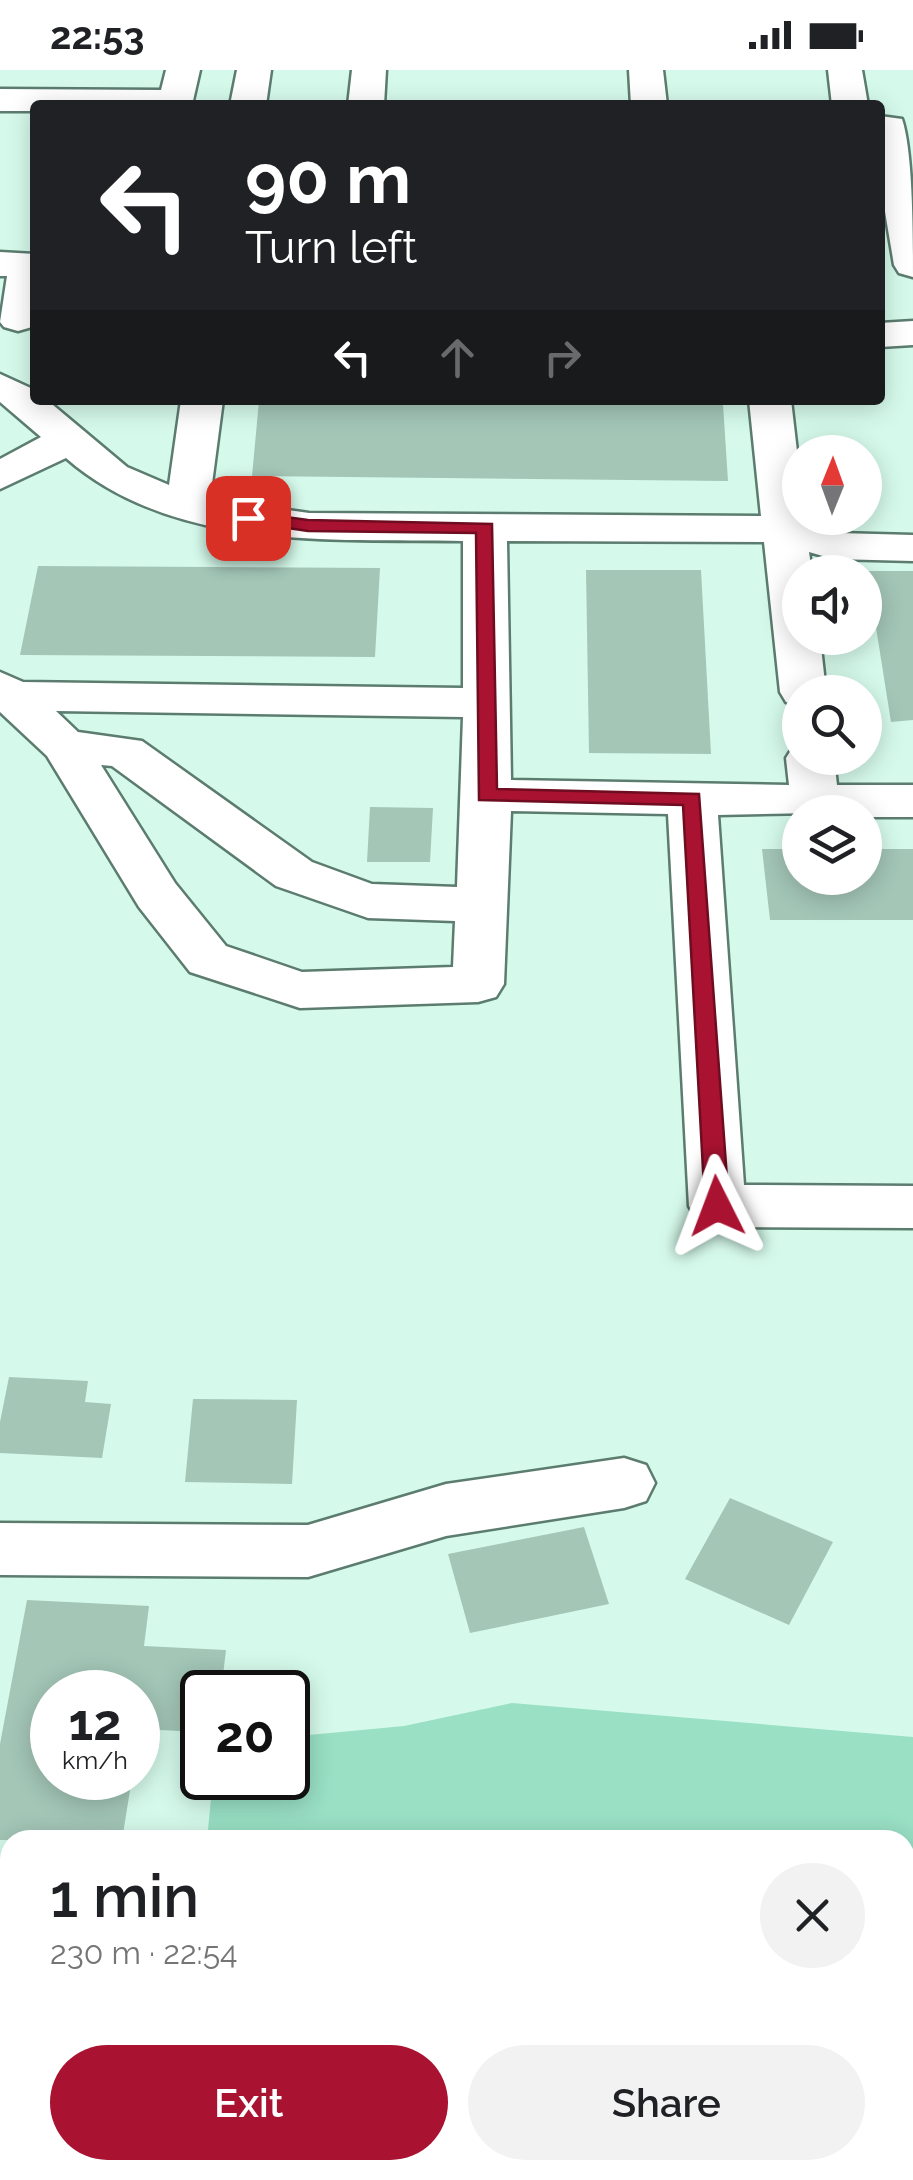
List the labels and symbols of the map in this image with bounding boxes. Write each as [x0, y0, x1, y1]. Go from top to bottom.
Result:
north arrow [782, 435, 882, 535]
pin [206, 476, 291, 561]
position arrow [665, 1154, 769, 1258]
speed limit sign: 20 [180, 1670, 310, 1800]

